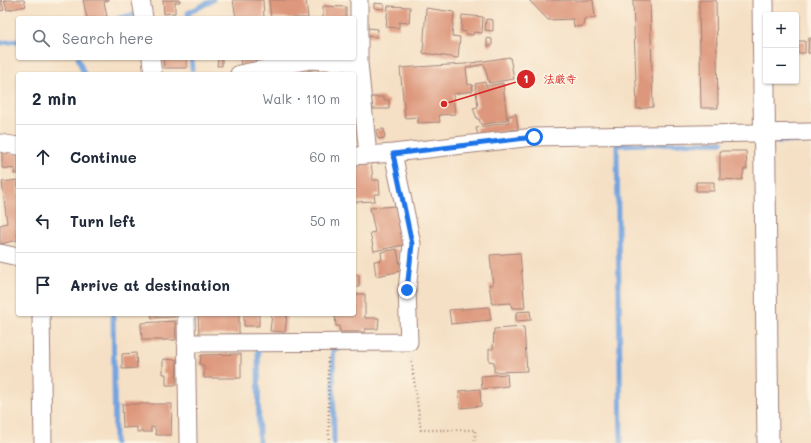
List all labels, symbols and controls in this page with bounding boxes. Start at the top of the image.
map controls [763,12,799,84]
button: + [763,12,799,48]
search box [16,16,356,60]
icon: search [30,27,52,49]
text: Search here [62,28,153,48]
button: − [763,48,799,84]
callout: 法厳寺 [516,67,585,90]
text: 1 [523,70,529,86]
text: 法厳寺 [544,71,577,86]
text: 2 min [32,87,77,109]
text: Walk · 110 m [262,90,340,107]
route start [525,128,543,146]
icon: ahead [32,146,54,168]
text: Continue [70,147,137,167]
text: 60 m [310,148,340,165]
icon: left [32,210,54,232]
text: Turn left [70,211,135,231]
text: 50 m [310,212,340,229]
icon: arrive [32,274,54,296]
text: Arrive at destination [70,275,230,295]
route end [398,281,416,299]

